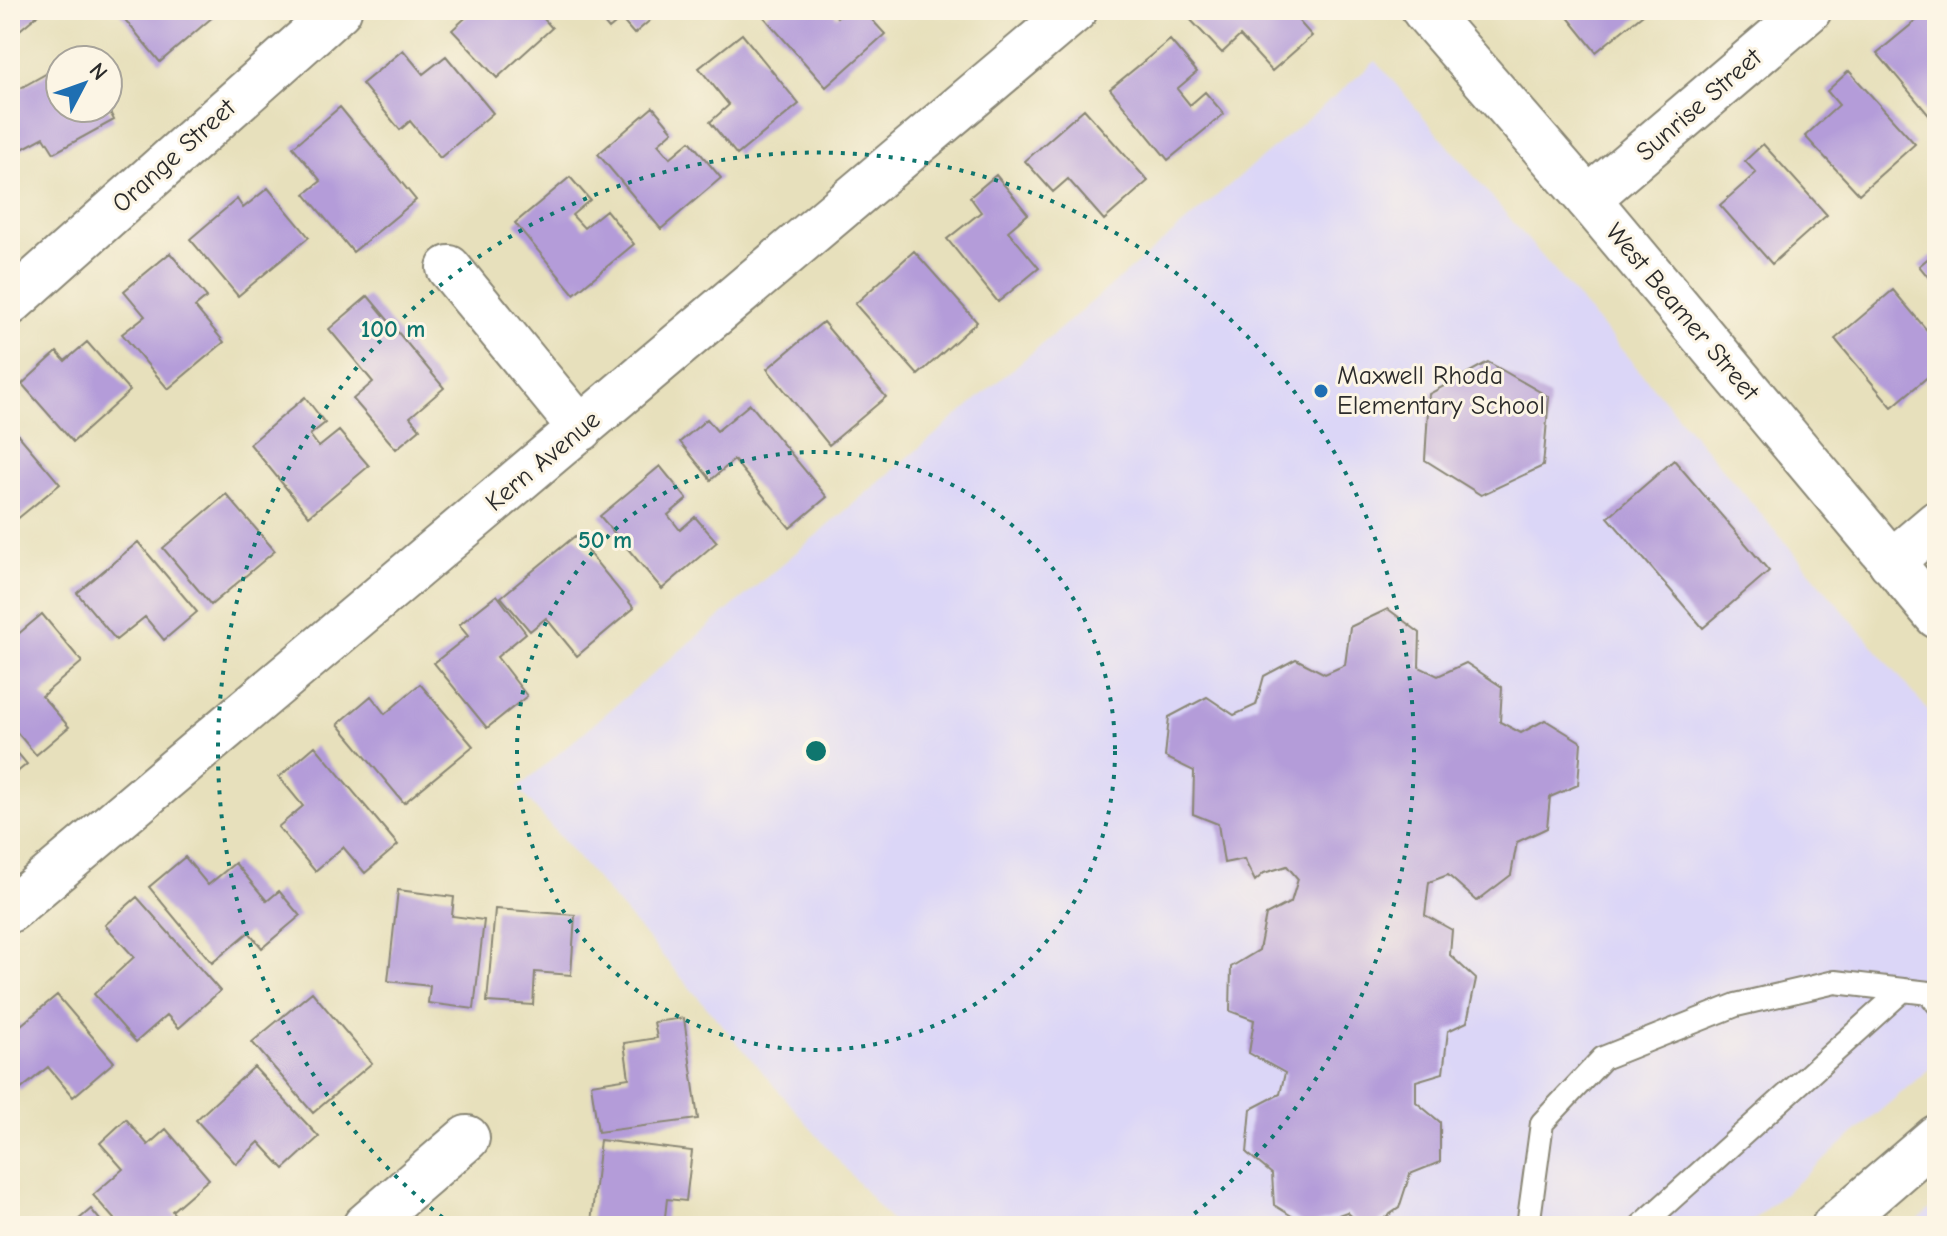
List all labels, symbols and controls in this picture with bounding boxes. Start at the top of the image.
street label: Sunrise Street [1630,42,1769,167]
north arrow [44,44,124,124]
text: N [84,58,113,85]
street label: Orange Street [106,92,243,219]
street label: West Beamer Street [1599,217,1766,408]
text: 100 m [361,315,425,343]
place label: Maxwell Rhoda Elementary School [1337,361,1545,421]
marker: Maxwell Rhoda Elementary School [1312,382,1330,400]
street label: Kern Avenue [480,404,606,518]
text: 50 m [578,526,632,554]
centre of rings [802,737,830,765]

